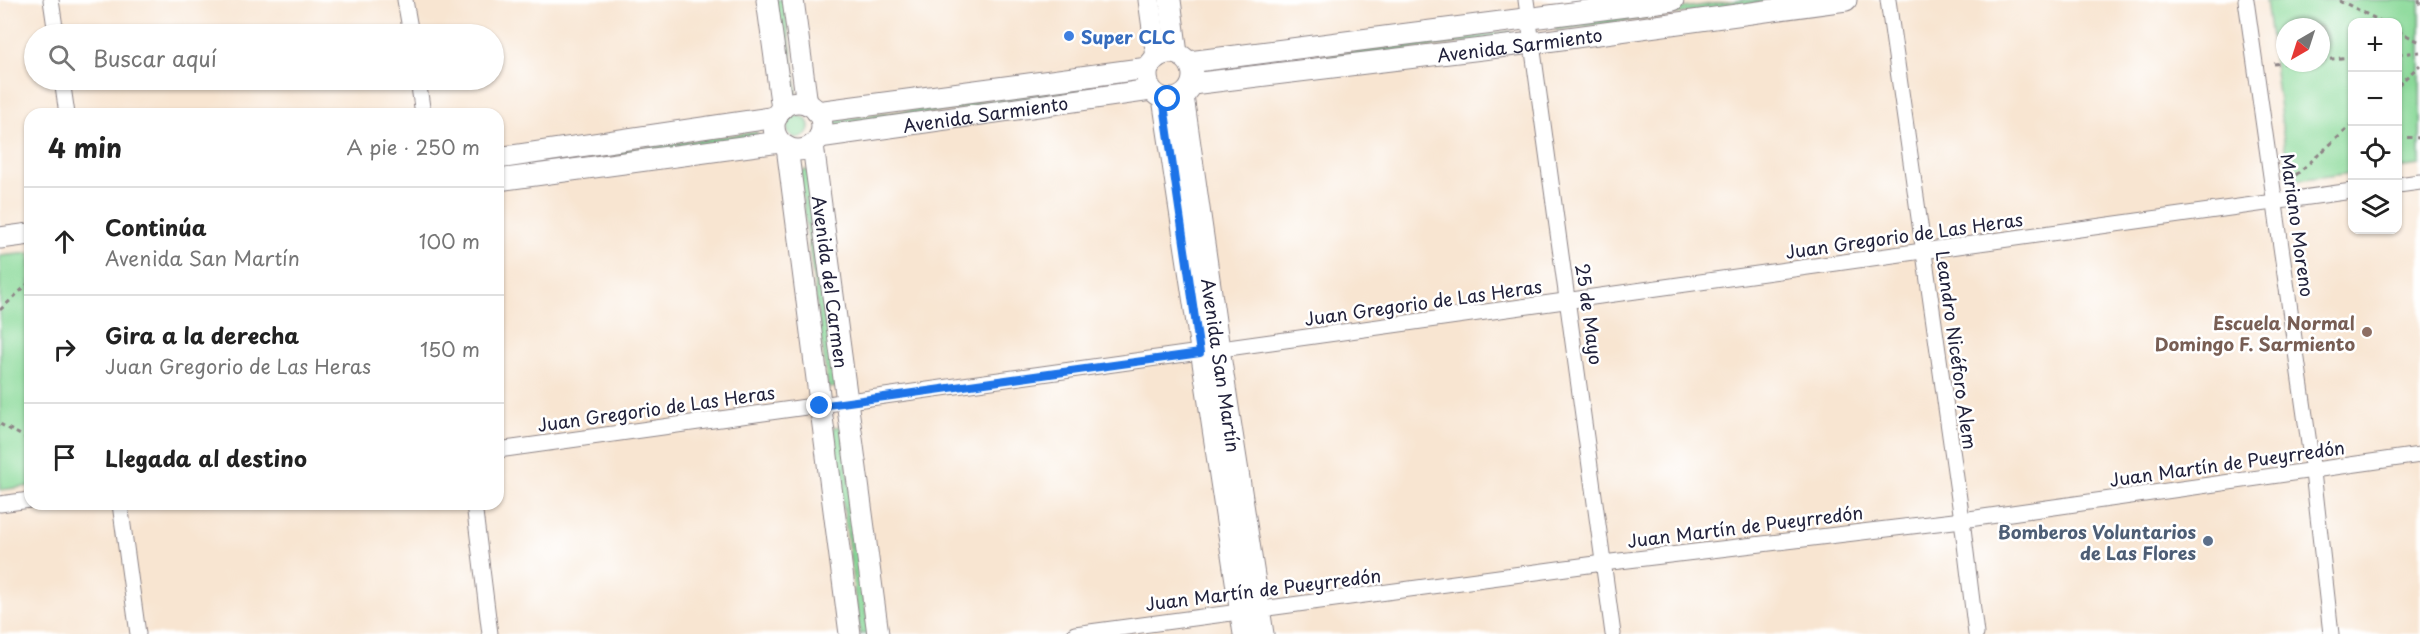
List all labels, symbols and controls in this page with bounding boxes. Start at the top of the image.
north arrow [2276,18,2330,72]
map controls [2348,18,2402,234]
button: + [2348,18,2402,72]
street label: Avenida Sarmiento [1435,20,1604,68]
place label: Super CLC [1081,23,1175,50]
search box [24,24,504,90]
marker: Super CLC [1062,29,1076,43]
icon: search [45,41,78,74]
text: Buscar aquí [93,41,217,74]
button: − [2348,72,2402,126]
route start [1154,85,1180,111]
street label: Avenida Sarmiento [901,88,1070,138]
button: locate [2348,126,2402,180]
text: 4 min [48,128,122,167]
text: A pie · 250 m [346,132,480,162]
street label: Mariano Moreno [2275,151,2321,299]
button: layers [2348,180,2402,234]
street label: Avenida del Carmen [806,194,856,370]
street label: Juan Gregorio de Las Heras [1783,205,2025,265]
text: Continúa [105,210,207,243]
icon: ahead [48,225,81,258]
text: 100 m [419,226,480,256]
text: Avenida San Martín [105,243,300,273]
street label: Leandro Nicéforo Alem [1930,249,1984,451]
street label: 25 de Mayo [1570,262,1610,366]
street label: Juan Gregorio de Las Heras [1302,272,1544,332]
street label: Avenida San Martín [1196,277,1248,454]
place label: Escuela Normal Domingo F. Sarmiento [2155,309,2355,357]
text: Gira a la derecha [105,318,299,351]
marker: Escuela Normal Domingo F. Sarmiento [2360,325,2374,339]
icon: right [48,333,81,366]
text: 150 m [420,334,480,364]
text: Juan Gregorio de Las Heras [105,351,371,381]
street label: Juan Gregorio de Las Heras [535,378,777,438]
route end [806,392,832,418]
street label: Juan Martín de Pueyrredón [2108,433,2346,493]
icon: arrive [48,441,81,474]
text: Llegada al destino [105,441,307,474]
street label: Juan Martín de Pueyrredón [1626,498,1864,554]
place label: Bomberos Voluntarios de Las Flores [1998,518,2196,566]
marker: Bomberos Voluntarios de Las Flores [2201,534,2215,548]
street label: Juan Martín de Pueyrredón [1144,561,1382,617]

